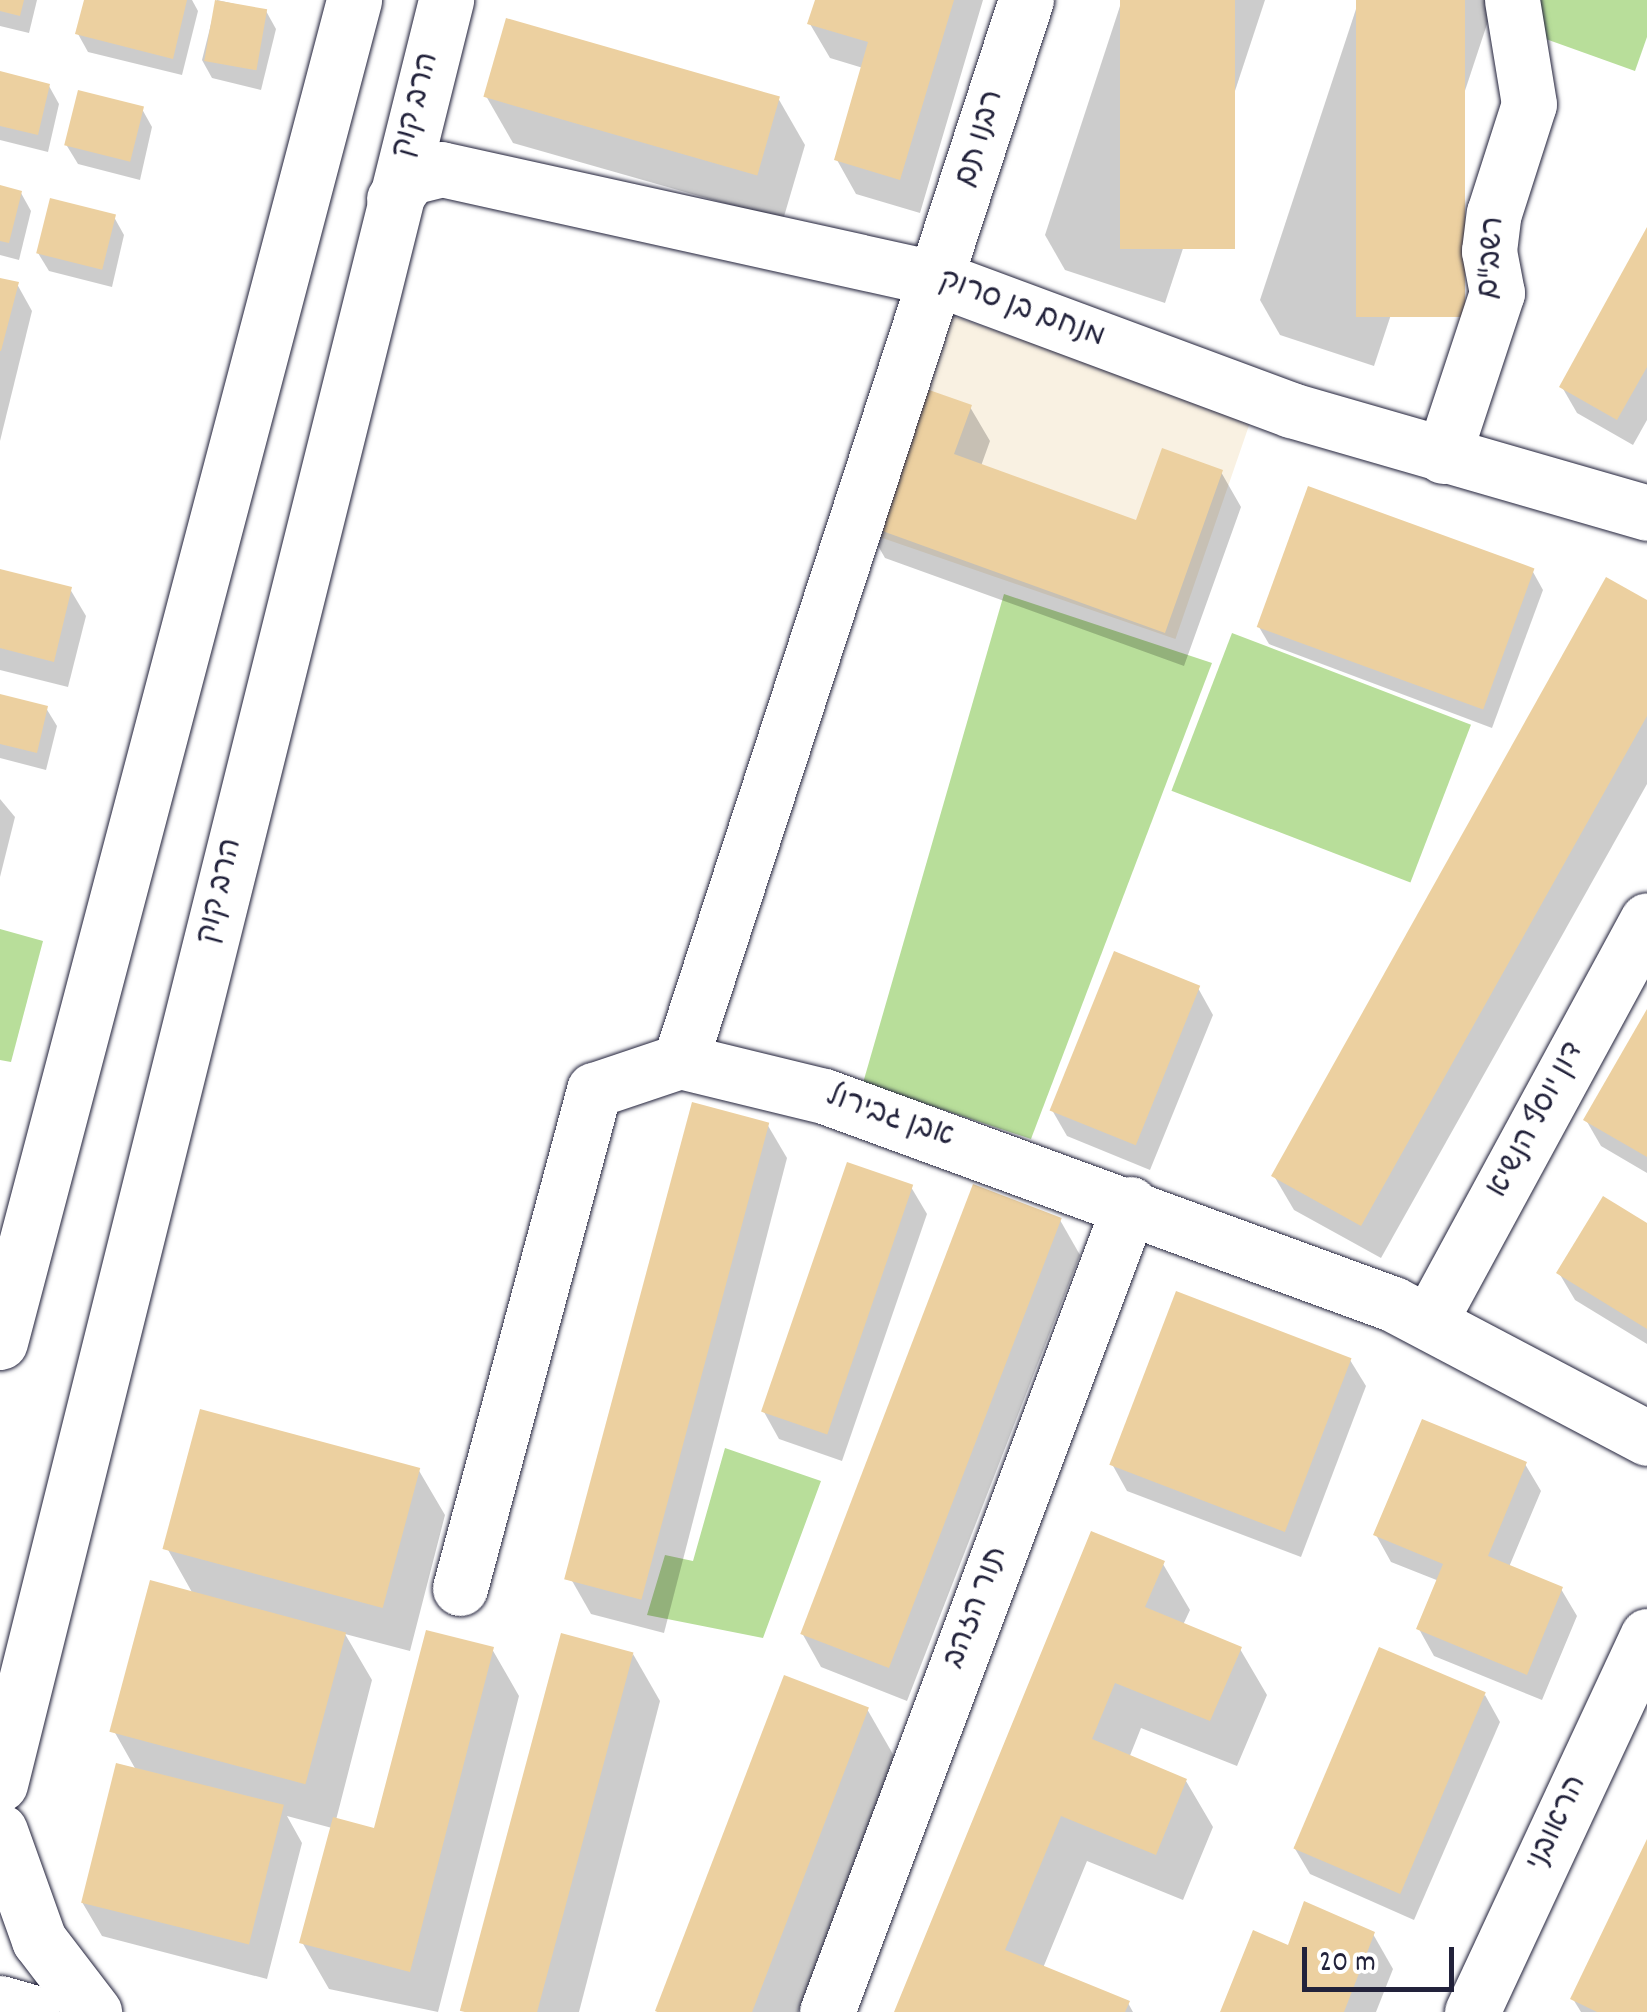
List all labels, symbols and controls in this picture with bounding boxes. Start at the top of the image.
street label: הרב קוק [387,49,449,163]
street label: רבנו תם [950,86,1014,192]
street label: רשב"ם [1473,216,1515,300]
street label: מנחם בן סרוק [933,264,1109,358]
street label: הרב קוק [191,835,253,949]
street label: דון יוסף הנשיא [1482,1037,1594,1205]
street label: אבן גבירול [820,1080,958,1158]
street label: תור הזהב [938,1542,1018,1674]
street label: הראובני [1521,1771,1597,1877]
scale bar [1307,1927,1460,1989]
text: 20 m [1319,1943,1376,1986]

